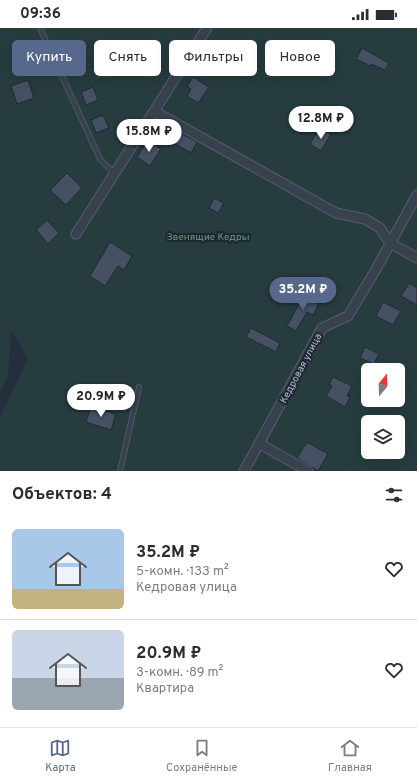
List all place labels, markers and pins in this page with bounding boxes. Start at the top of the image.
pin: 12.8M ₽ [284,106,358,140]
pin: 15.8M ₽ [112,119,186,153]
pin: 35.2M ₽ [266,277,340,311]
pin: 20.9M ₽ [64,384,138,418]

